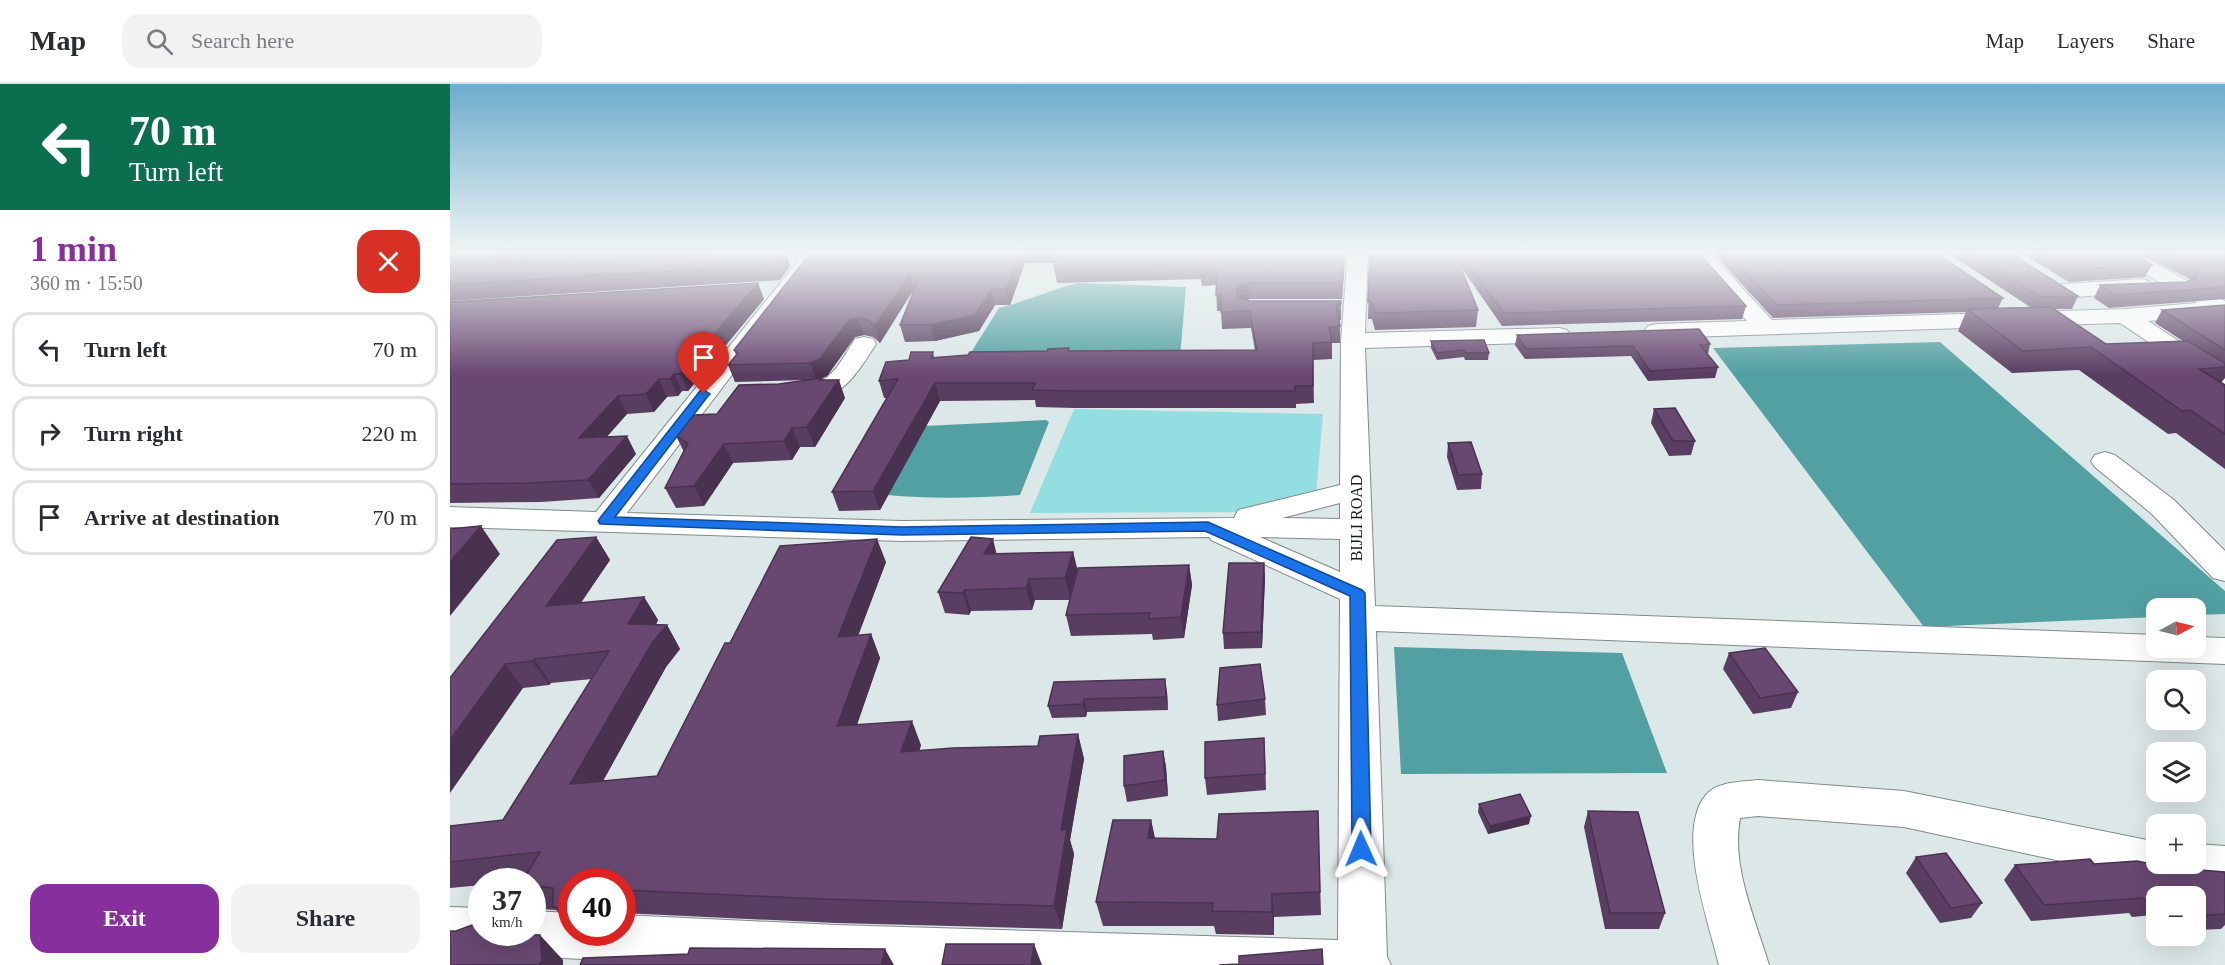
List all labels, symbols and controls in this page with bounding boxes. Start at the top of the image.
search box [122,14,542,68]
text: Map [30,25,86,56]
icon: search [143,25,176,58]
text: Search here [191,28,294,53]
text: Map [1986,29,2024,53]
text: Layers [2057,29,2114,53]
text: Share [2147,29,2195,53]
icon: left [30,108,108,186]
text: 70 m [129,108,217,154]
text: Turn left [129,157,223,187]
text: 1 min [30,229,117,269]
button: close [357,230,420,293]
text: 360 m · 15:50 [30,272,143,294]
pin [678,332,729,394]
icon: left [33,333,66,366]
text: Turn left [84,337,167,362]
text: 70 m [372,337,417,362]
icon: arrive [687,341,720,374]
icon: right [33,417,66,450]
text: Turn right [84,421,183,446]
text: 220 m [361,421,417,446]
street label: BIJLI ROAD [1348,475,1365,561]
icon: arrive [33,501,66,534]
text: Arrive at destination [84,505,280,530]
text: 70 m [372,505,417,530]
north arrow [2146,598,2206,658]
map controls [2146,598,2206,946]
button: search [2146,670,2206,730]
button: layers [2146,742,2206,802]
button: + [2146,814,2206,874]
position arrow [1329,817,1393,881]
speed limit sign: 40 [558,868,636,946]
text: 37 [492,883,522,916]
button: Exit [30,884,219,953]
button: Share [231,884,420,953]
button: − [2146,886,2206,946]
text: km/h [492,914,522,930]

